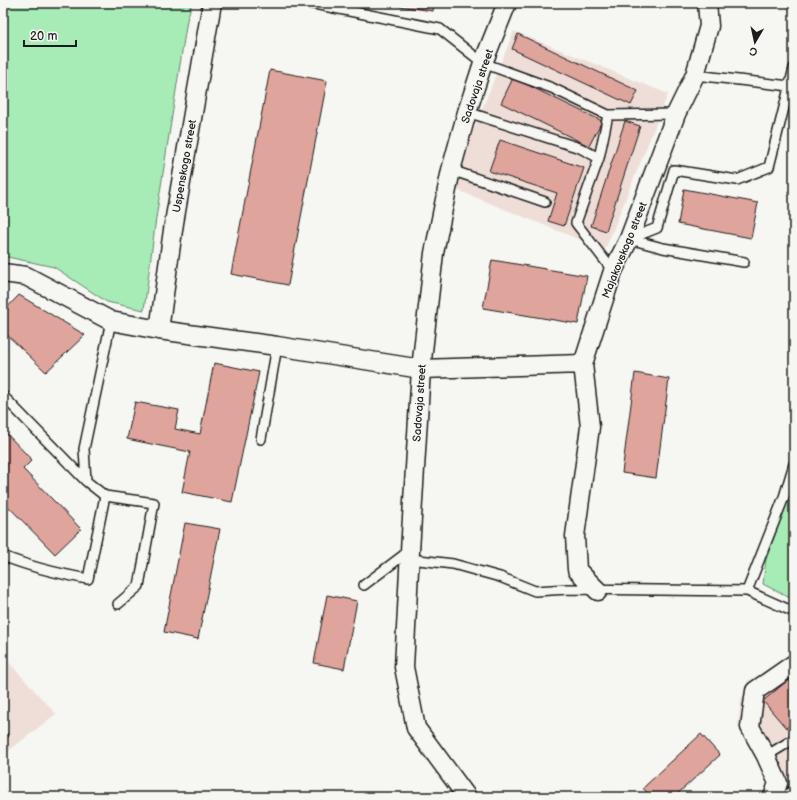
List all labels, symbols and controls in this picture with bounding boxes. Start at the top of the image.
scale bar [24,22,76,48]
north arrow [735,22,775,62]
text: 20 m [30,29,57,44]
text: С [748,44,758,58]
street label: Sadovaja street [459,47,496,125]
street label: Uspenskogo street [170,118,199,214]
street label: Majakovskogo street [599,200,650,300]
street label: Sadovaja street [410,363,429,442]

